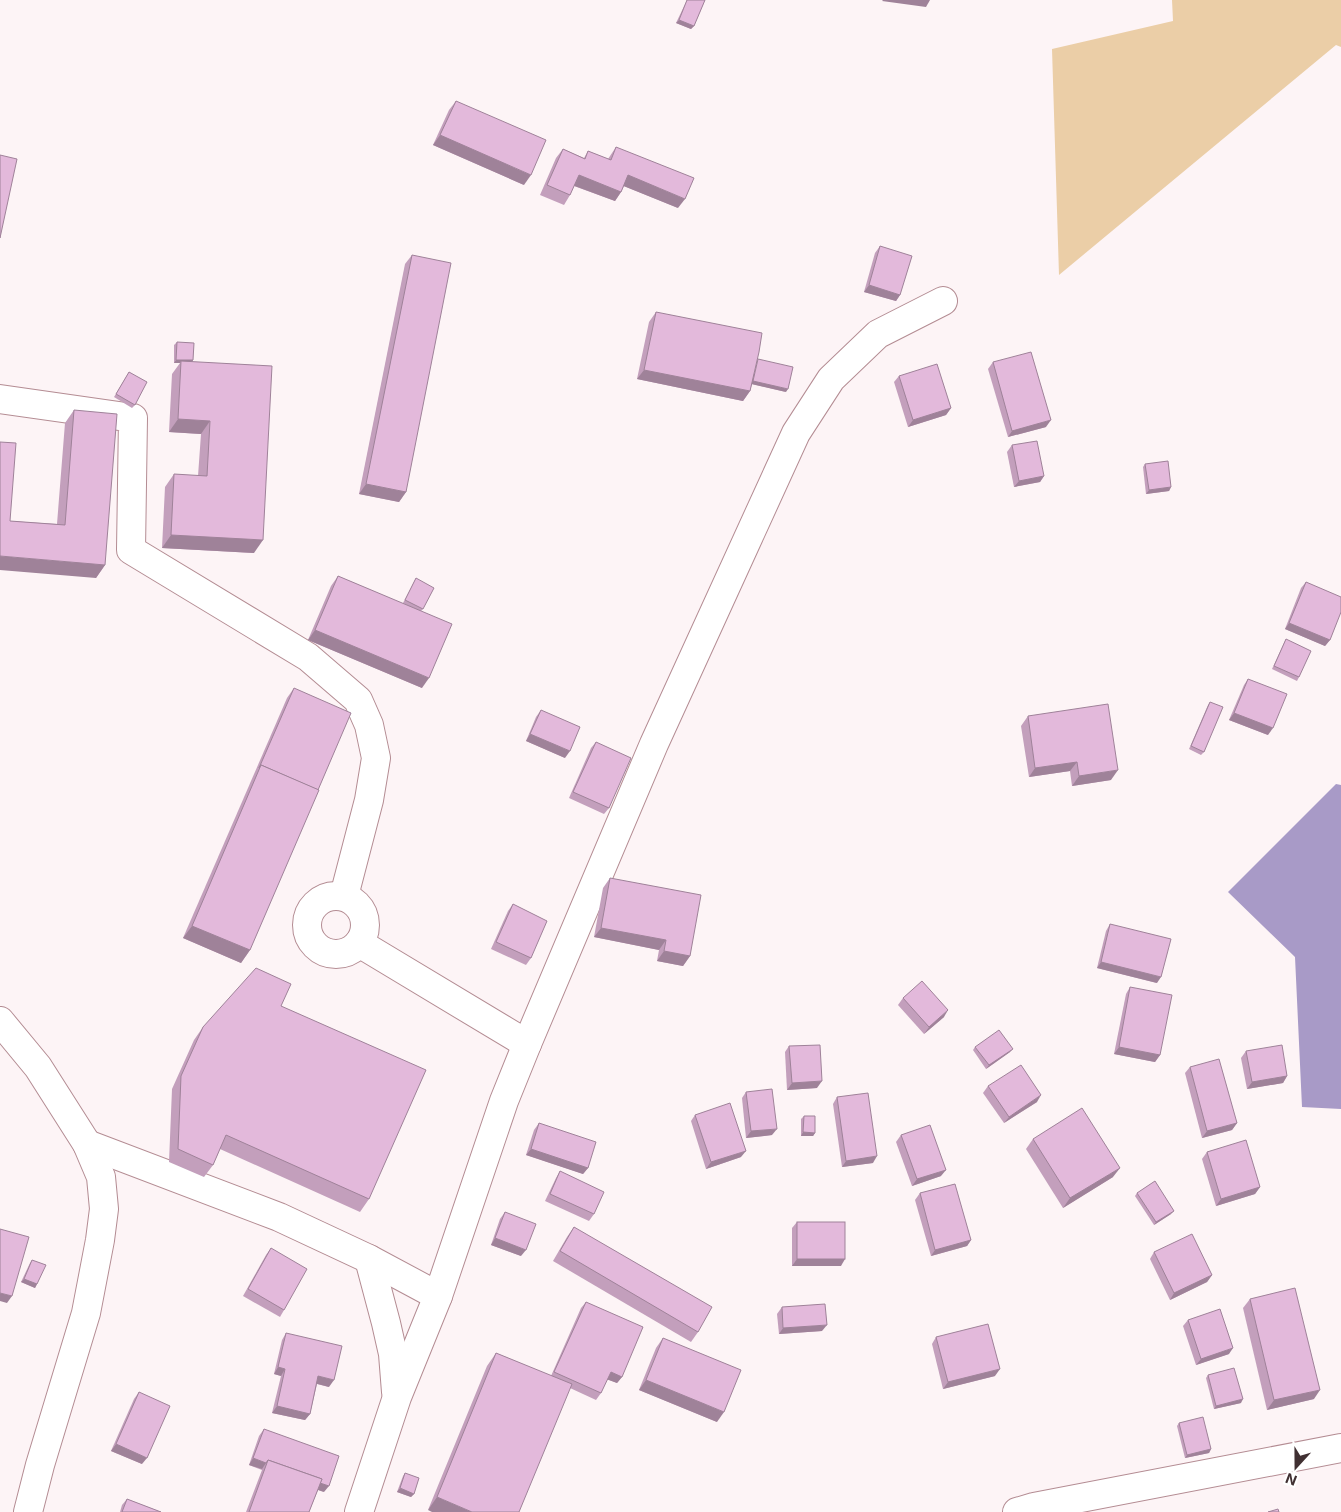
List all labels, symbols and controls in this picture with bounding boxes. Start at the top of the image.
north arrow [1271,1442,1321,1492]
text: N [1283,1470,1299,1489]

